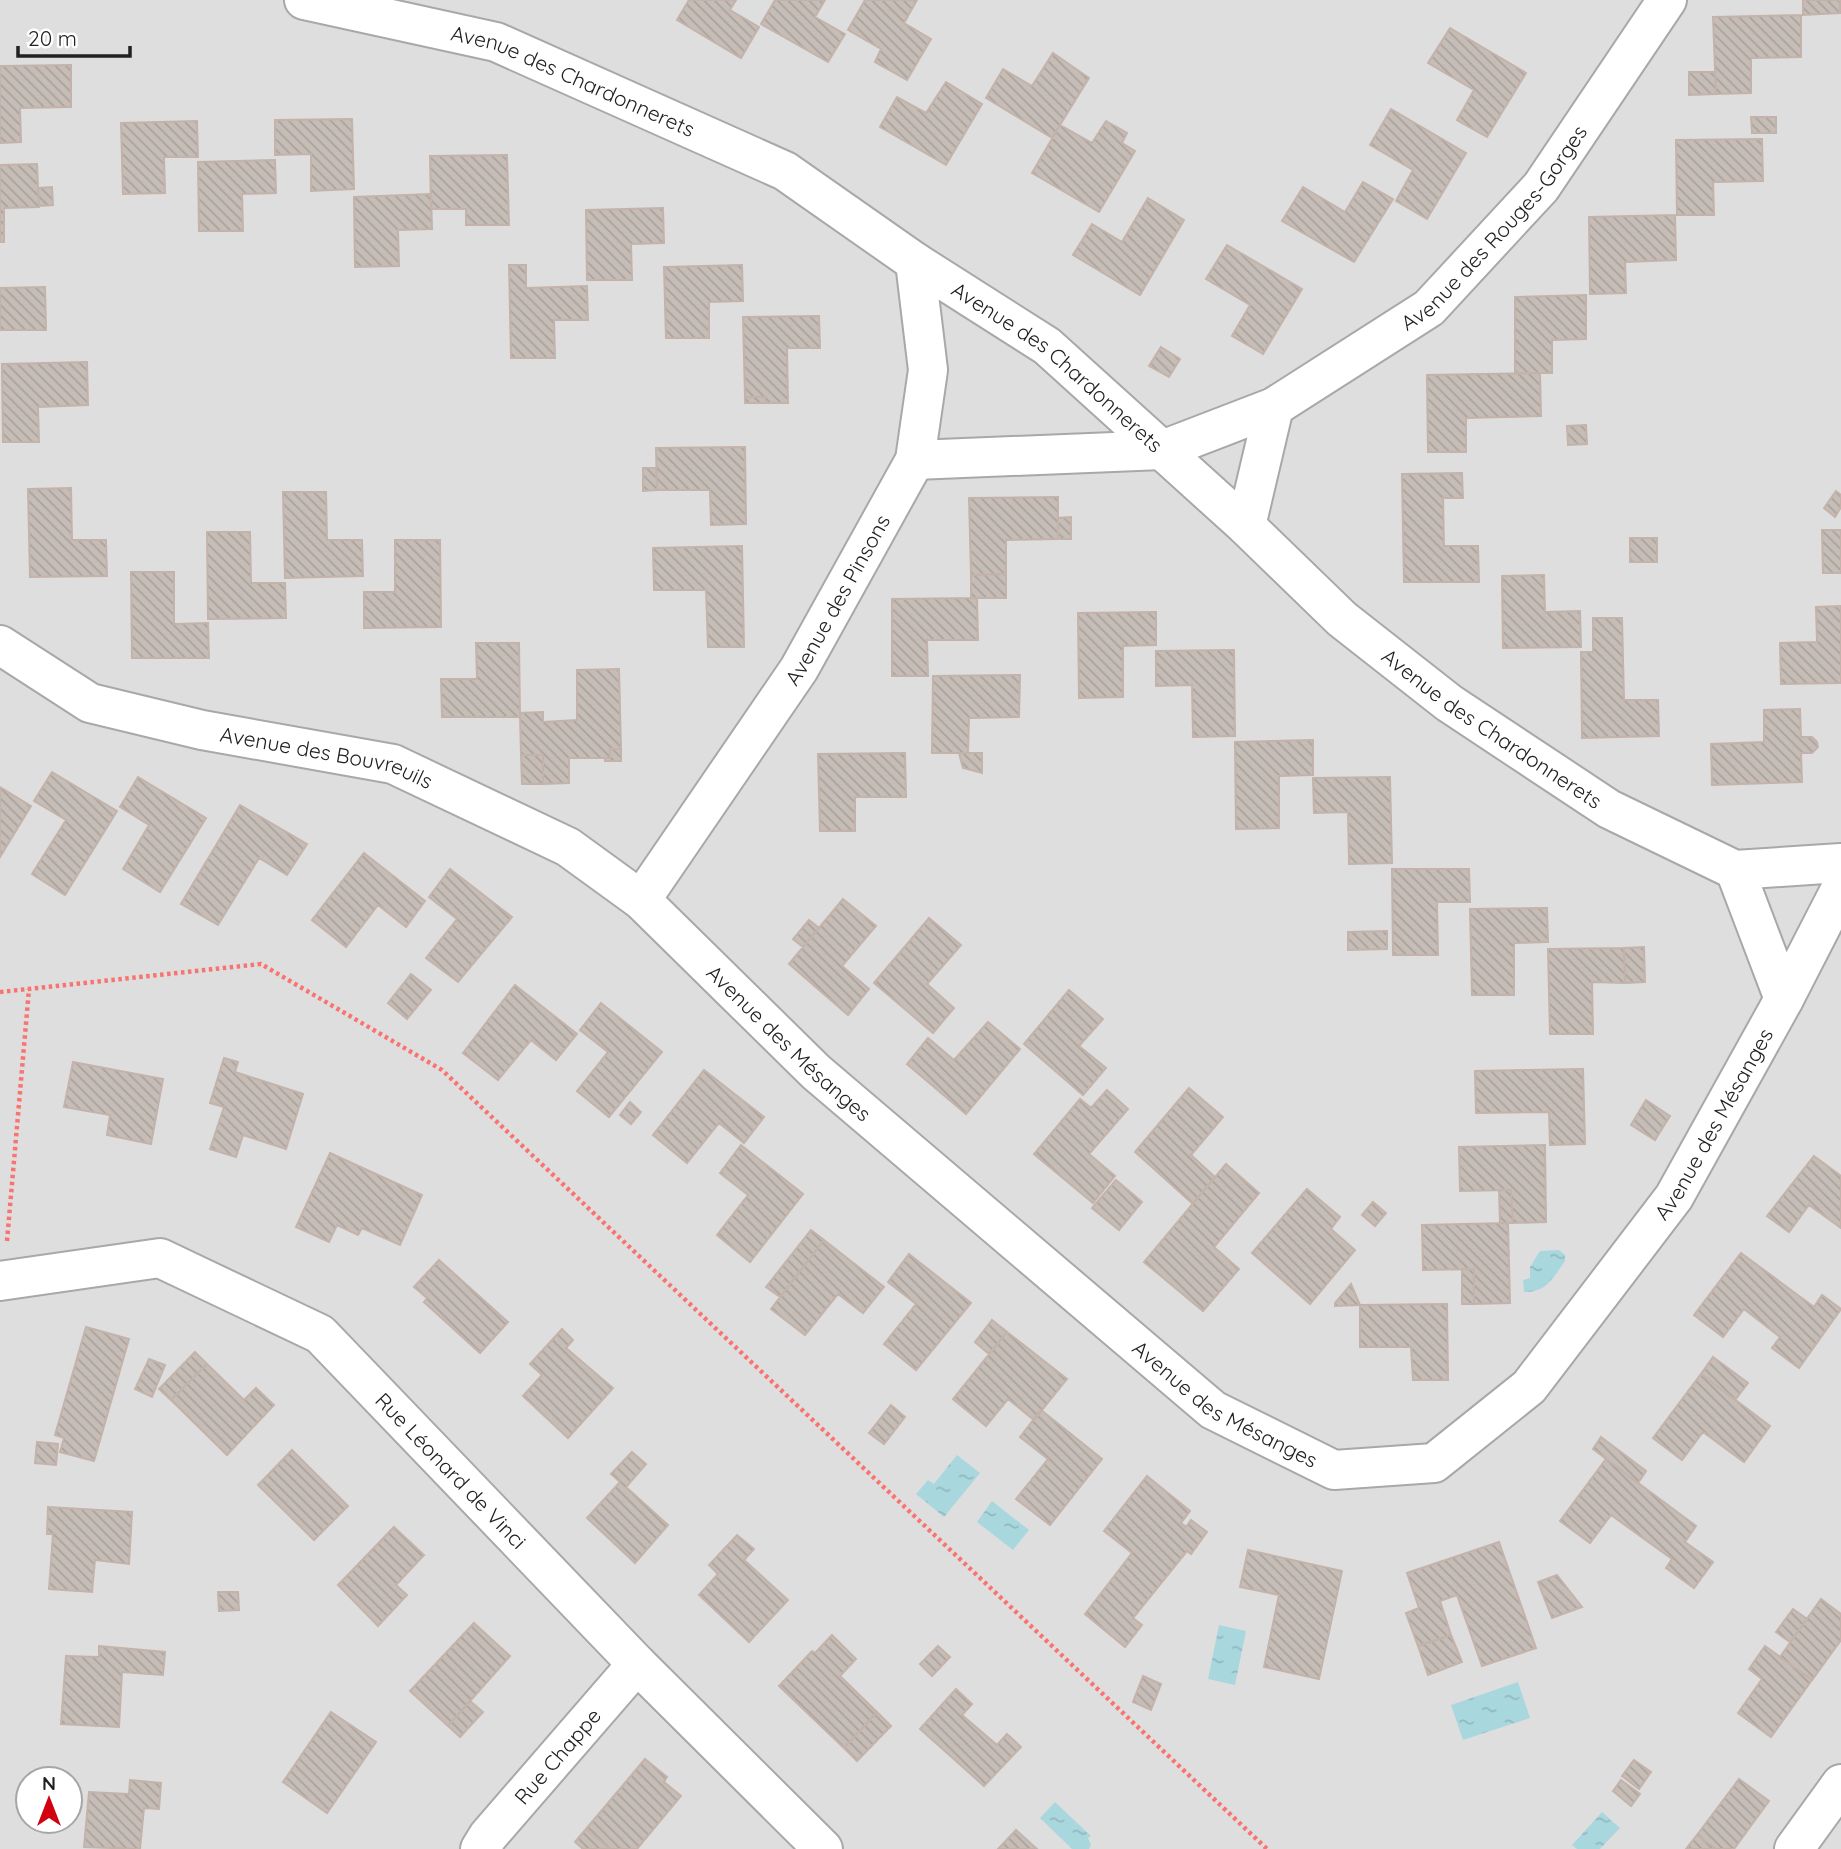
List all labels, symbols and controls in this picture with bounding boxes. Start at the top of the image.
scale bar [18,14,130,58]
street label: Avenue des Chardonnerets [449,20,699,142]
text: 20 m [28,25,77,51]
street label: Avenue des Rouges-Gorges [1396,120,1592,336]
street label: Avenue des Chardonnerets [947,276,1168,458]
street label: Avenue des Pinsons [779,510,895,690]
street label: Avenue des Chardonnerets [1377,643,1607,814]
street label: Avenue des Bouvreuils [218,720,437,794]
street label: Avenue des Mésanges [702,959,877,1126]
street label: Avenue des Mésanges [1648,1023,1778,1225]
street label: Avenue des Mésanges [1128,1335,1322,1473]
street label: Rue Léonard de Vinci [370,1387,532,1554]
street label: Rue Chappe [508,1703,606,1810]
north arrow [14,1765,84,1835]
text: N [42,1771,56,1795]

